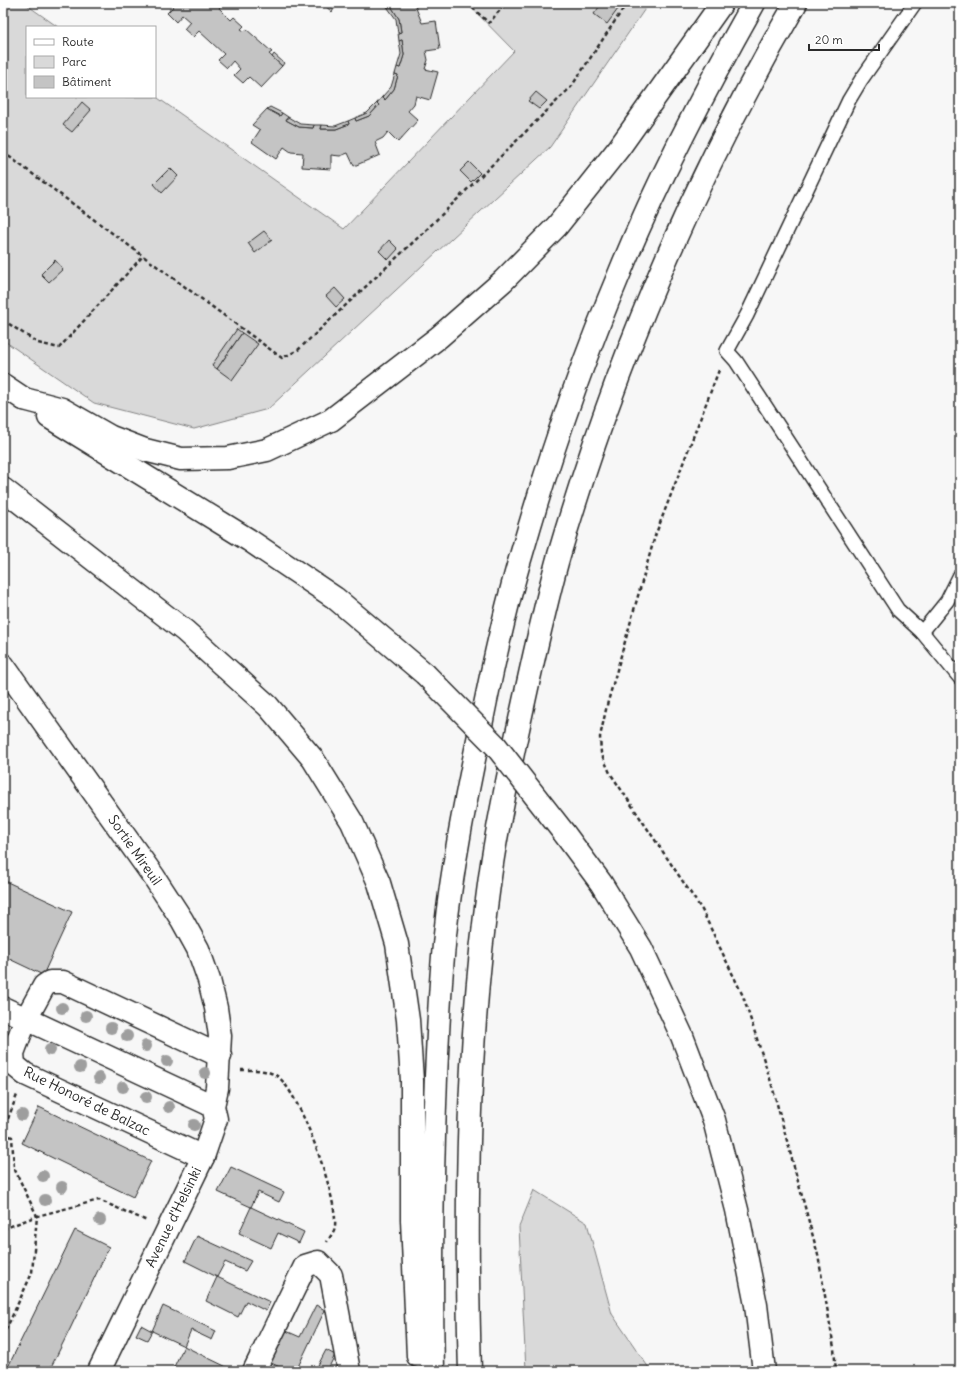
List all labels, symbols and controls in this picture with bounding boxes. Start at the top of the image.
legend [26,26,156,98]
scale bar [809,26,879,52]
text: 20 m [815,32,843,47]
text: Route [62,34,94,49]
text: Parc [62,54,87,69]
text: Bâtiment [62,74,111,89]
street label: Sortie Mireuil [104,811,166,889]
street label: Rue Honoré de Balzac [21,1062,153,1140]
street label: Avenue d'Helsinki [141,1164,205,1270]

